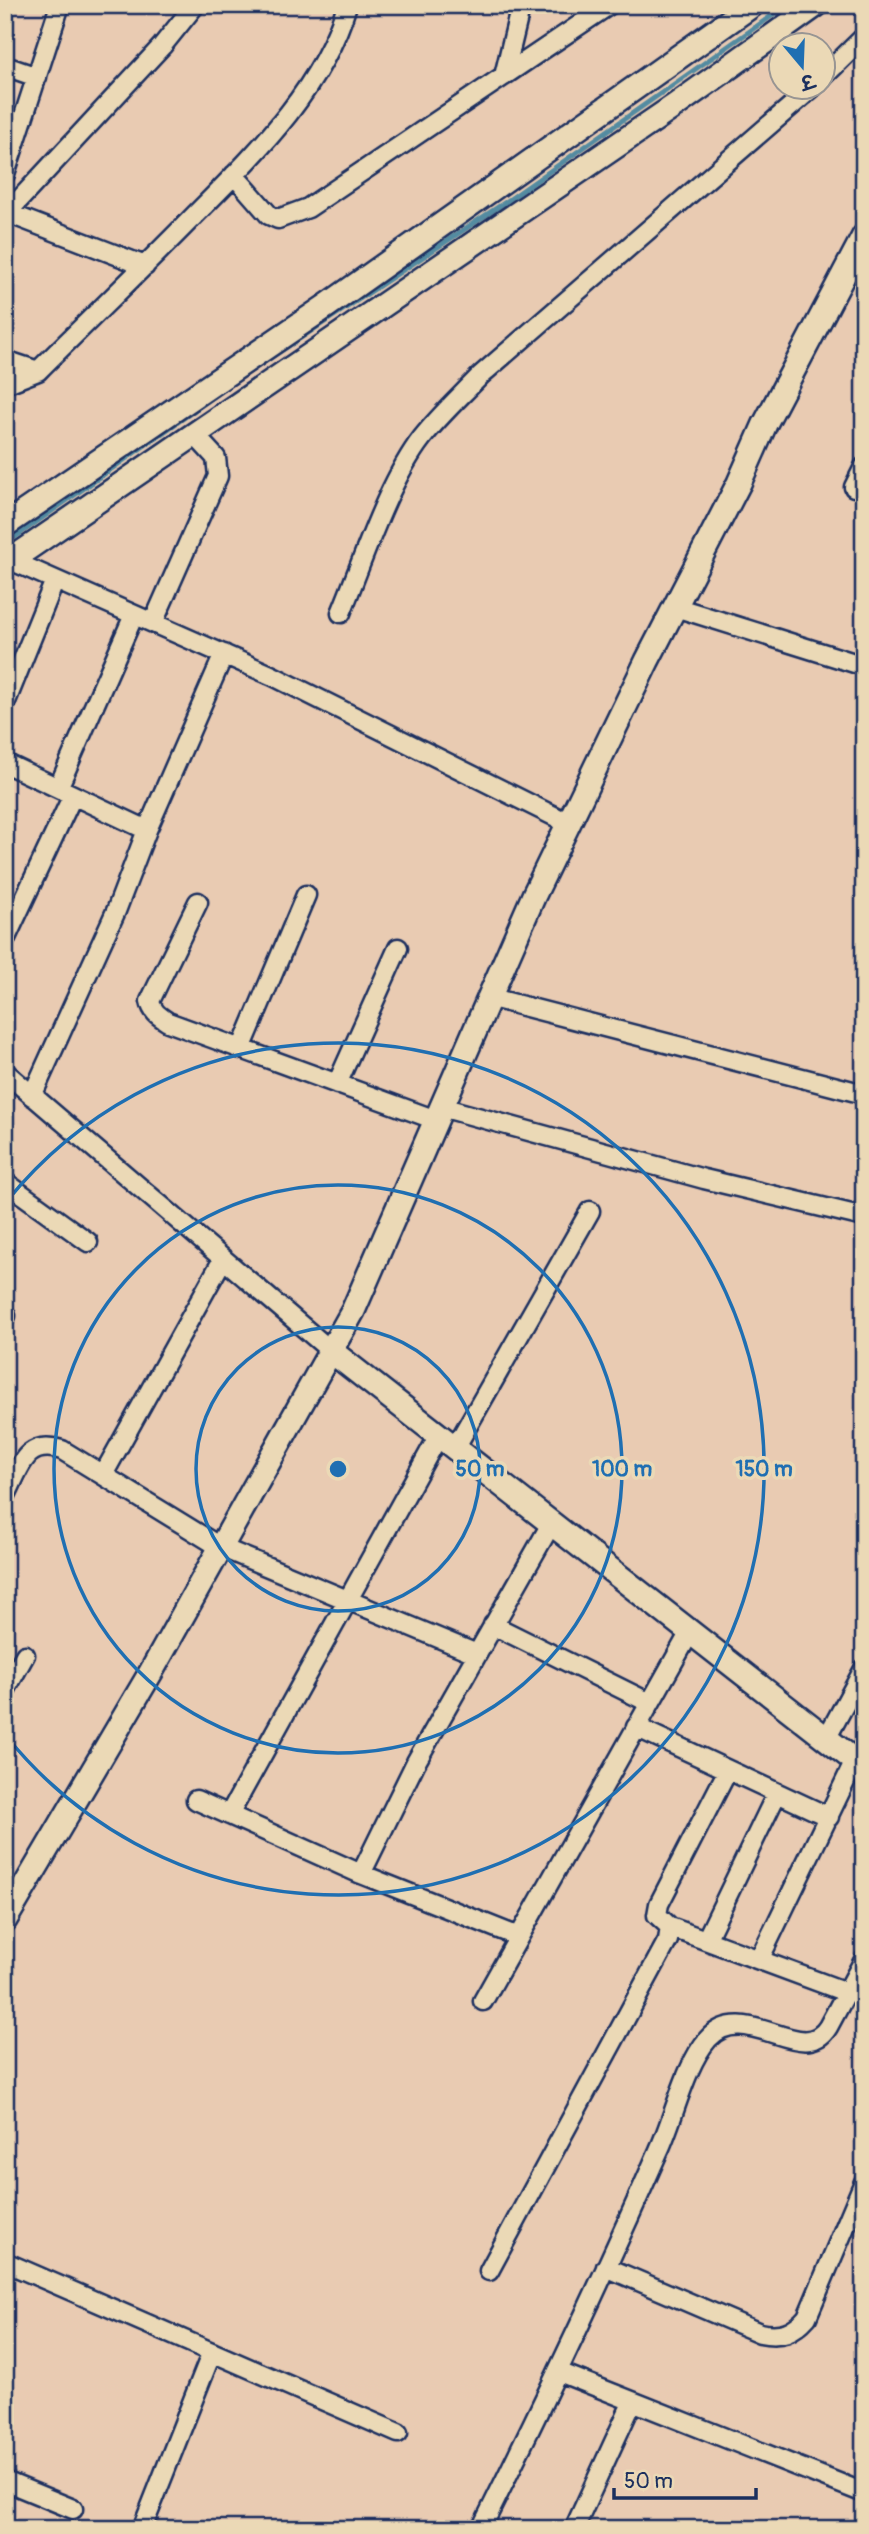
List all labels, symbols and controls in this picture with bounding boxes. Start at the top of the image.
north arrow [768,32,838,102]
text: उ [795,67,819,95]
text: 50 m [456,1456,505,1483]
text: 100 m [592,1456,652,1483]
text: 150 m [735,1456,793,1483]
centre of rings [326,1457,350,1481]
scale bar [614,2457,755,2501]
text: 50 m [624,2468,673,2495]

